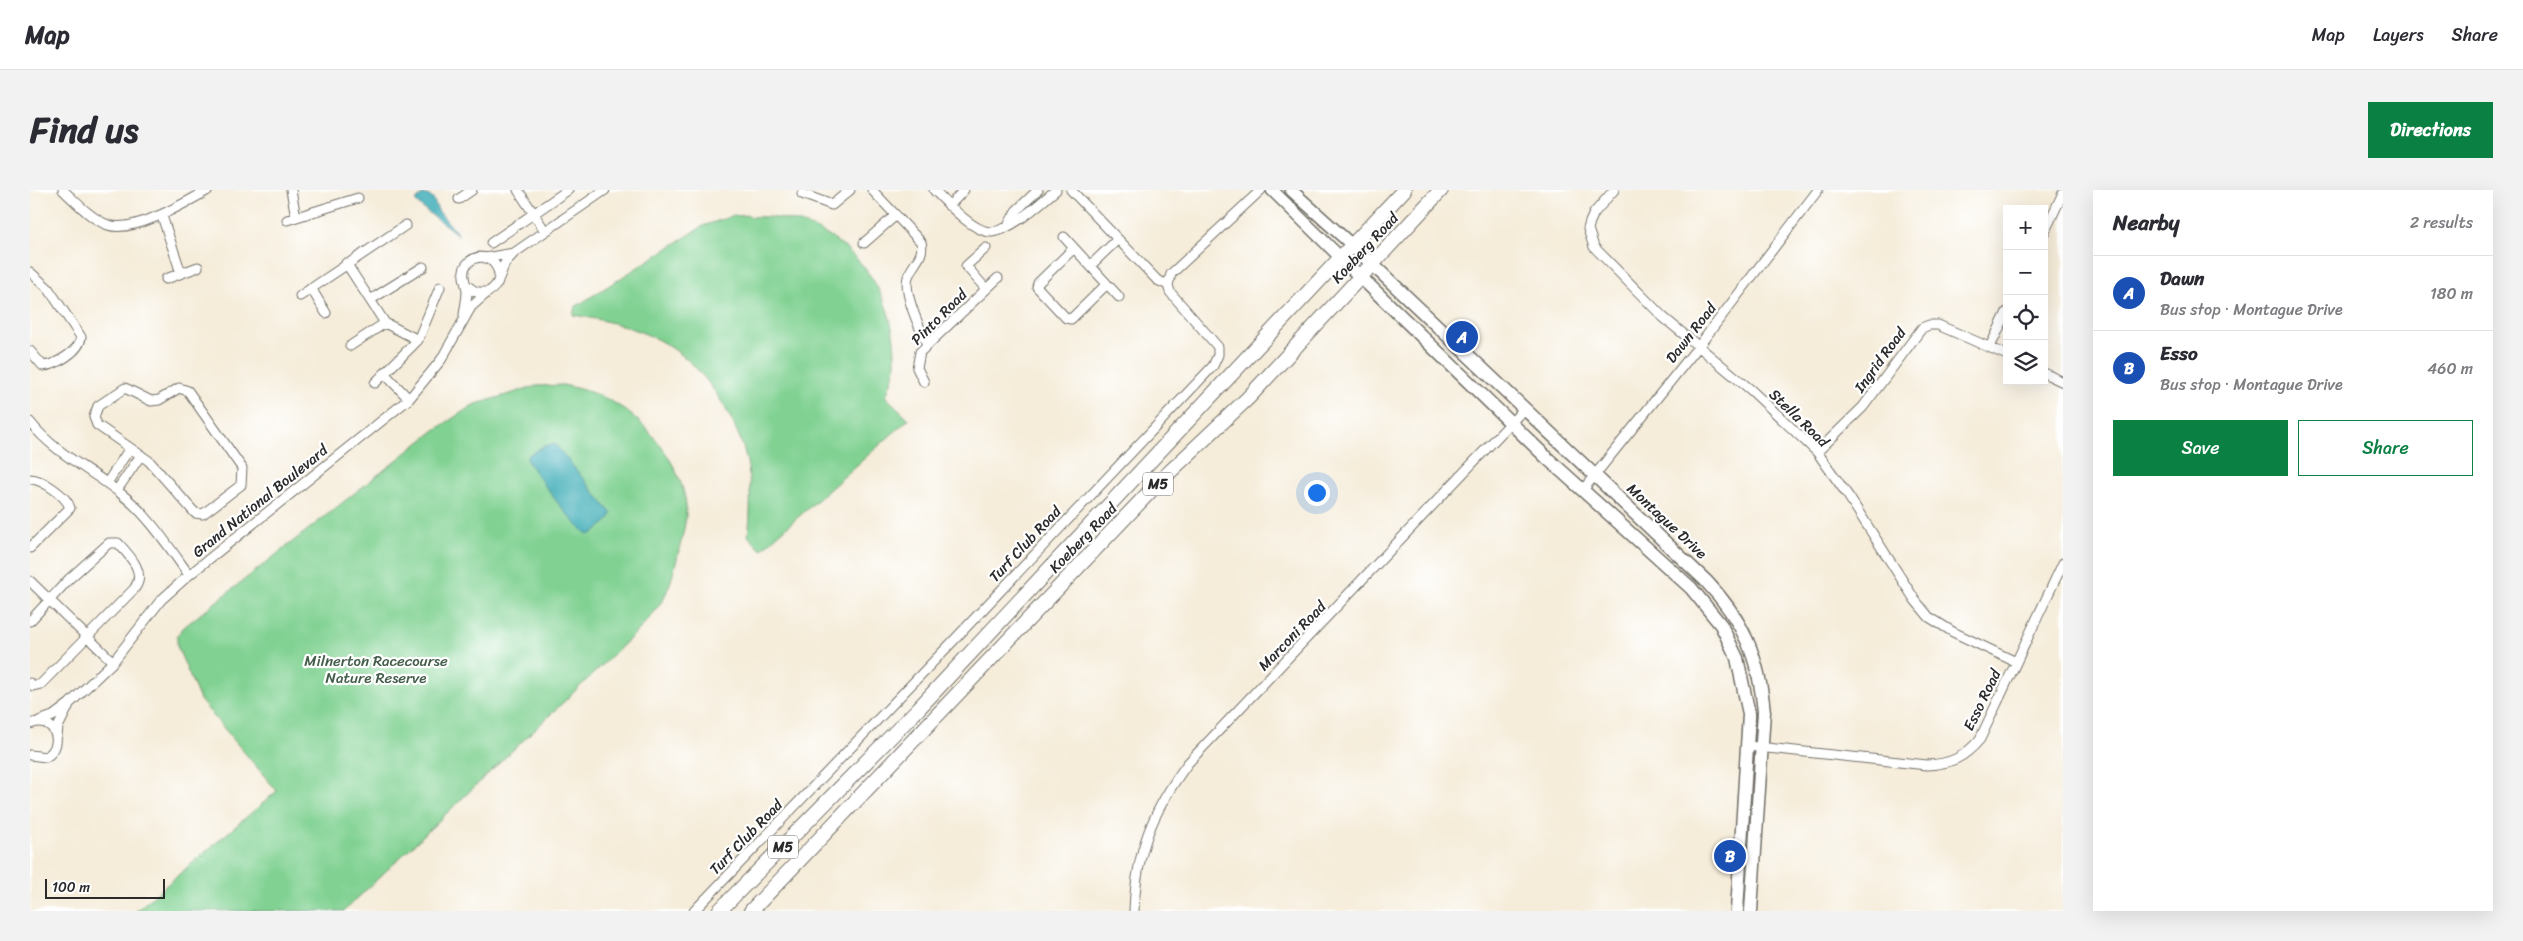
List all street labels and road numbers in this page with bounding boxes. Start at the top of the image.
street label: Koeberg Road [1325,206,1406,290]
street label: Pinto Road [905,282,974,351]
street label: Dawn Road [1659,296,1724,369]
street label: Ingrid Road [1847,321,1913,399]
street label: Stella Road [1763,382,1836,454]
street label: Grand National Boulevard [186,437,335,564]
road number: M5 [1143,472,1173,496]
street label: Montague Drive [1621,476,1713,566]
street label: Koeberg Road [1042,496,1124,579]
street label: Turf Club Road [982,499,1068,588]
street label: Marconi Road [1252,594,1333,677]
street label: Esso Road [1956,664,2009,735]
street label: Turf Club Road [703,792,790,881]
road number: M5 [768,836,798,859]

